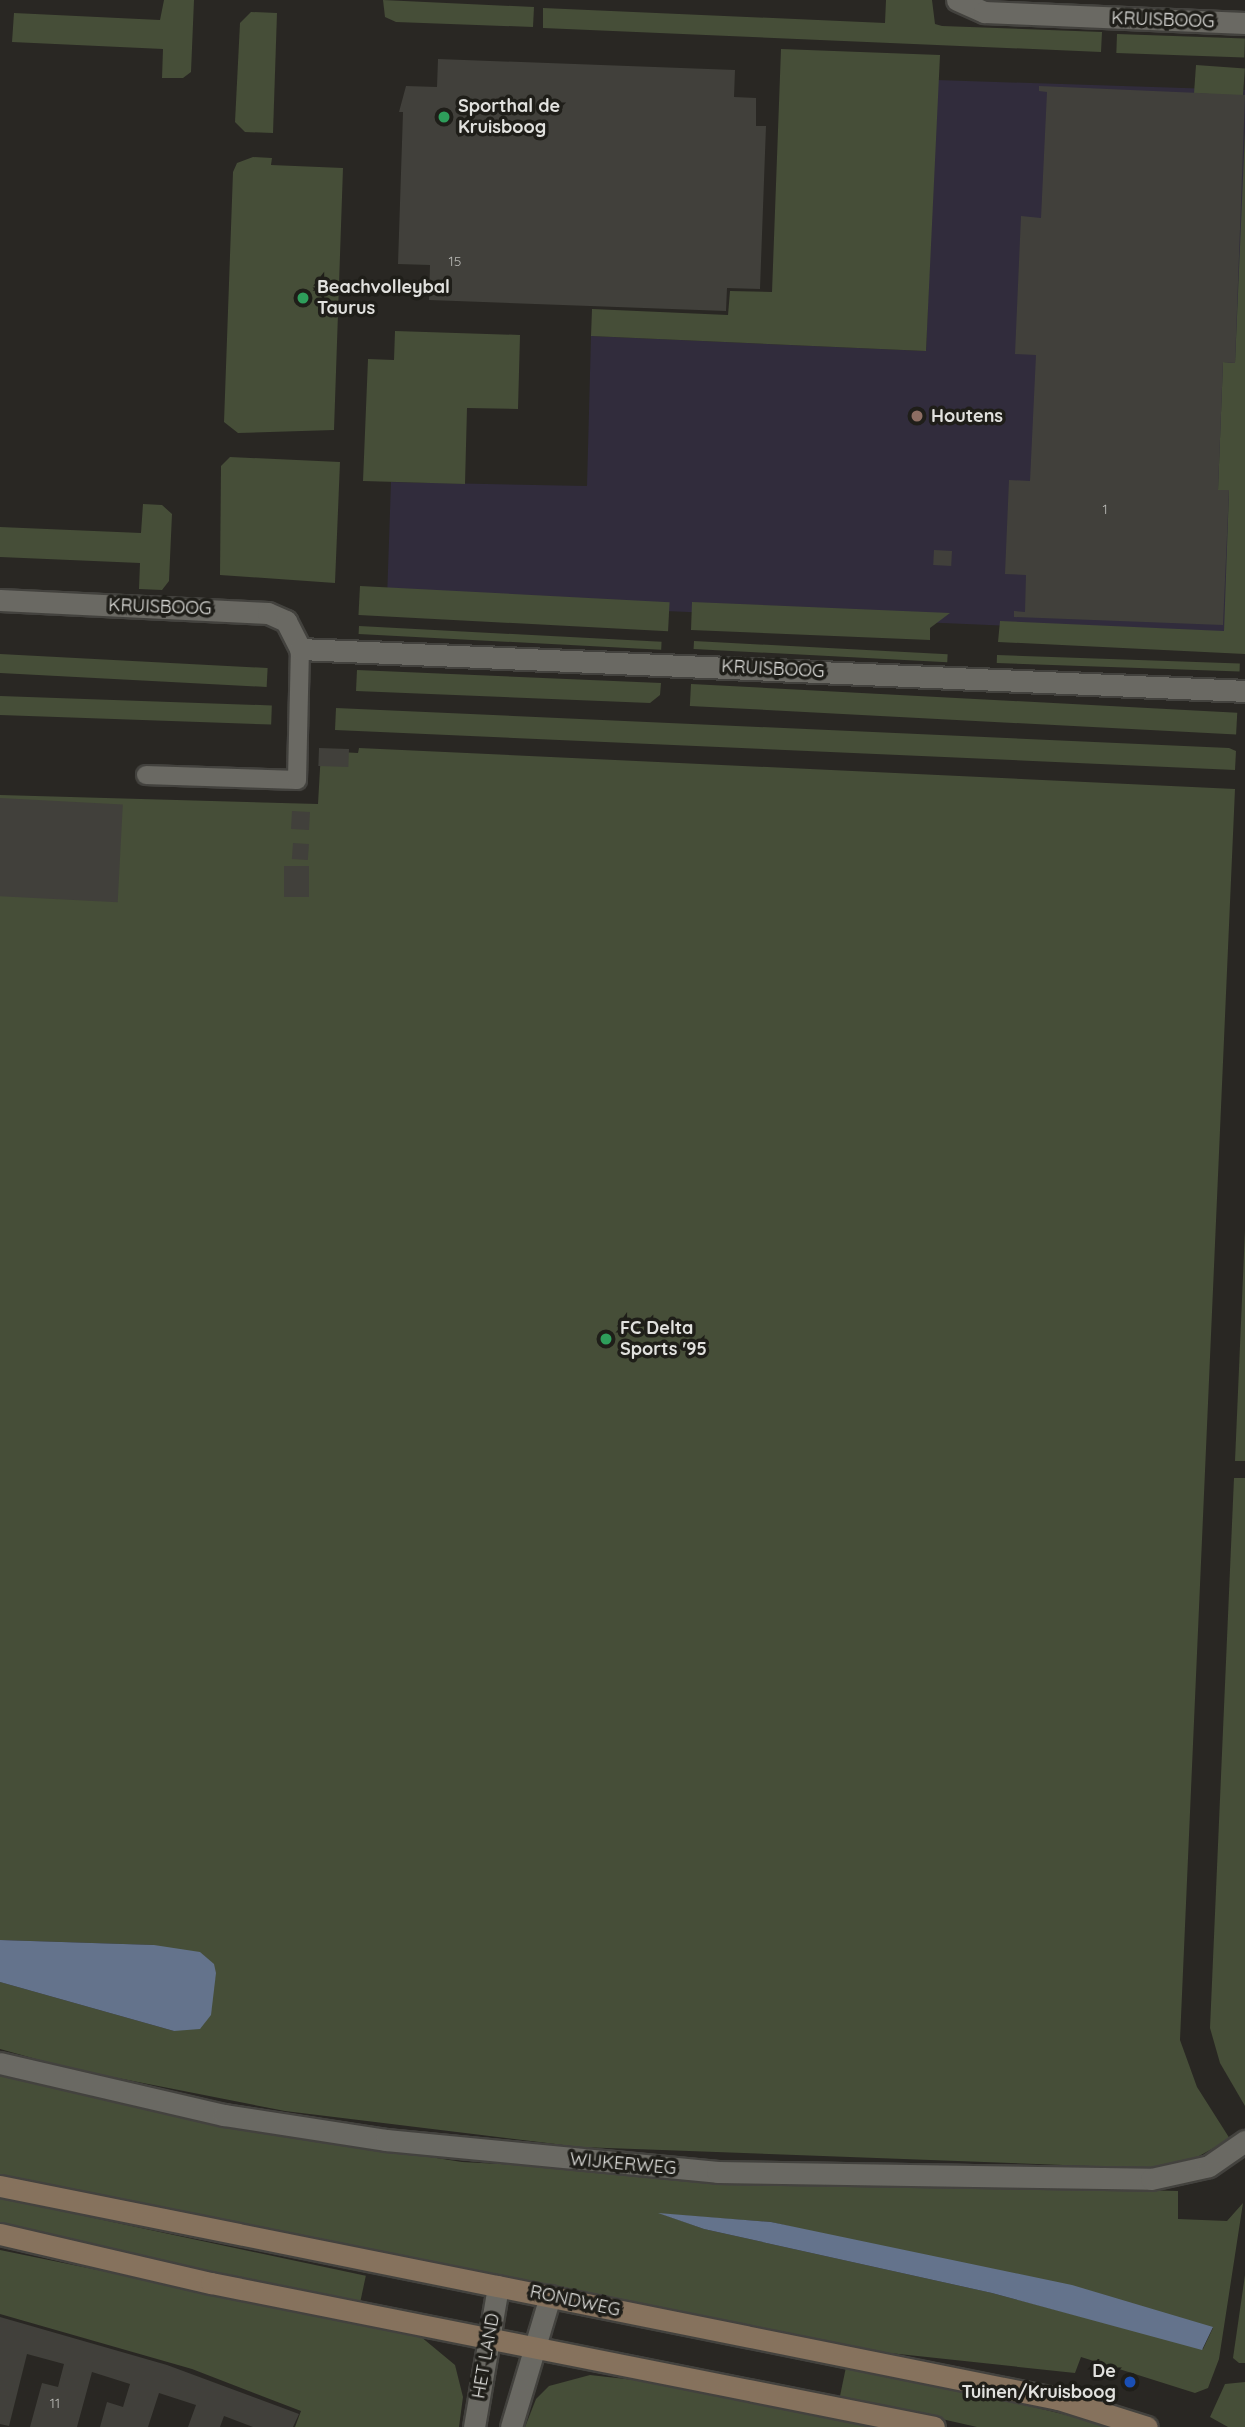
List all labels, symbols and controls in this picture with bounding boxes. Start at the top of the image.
street label: KRUISBOOG [1111,7,1215,33]
place label: Sporthal de Kruisboog [458,96,560,138]
marker: Sporthal de Kruisboog [436,109,452,125]
house number: 15 [449,253,461,269]
place label: Beachvolleybal Taurus [317,277,450,320]
marker: Beachvolleybal Taurus [295,290,311,306]
place label: Houtens [931,405,1003,427]
marker: Houtens [909,408,925,424]
house number: 1 [1102,501,1108,517]
street label: KRUISBOOG [108,594,212,620]
street label: KRUISBOOG [721,656,825,682]
place label: FC Delta Sports '95 [620,1318,707,1360]
marker: FC Delta Sports '95 [598,1331,614,1347]
street label: WIJKERWEG [569,2149,677,2179]
street label: RONDWEG [528,2281,622,2321]
street label: HET LAND [468,2312,504,2400]
place label: De Tuinen/Kruisboog [962,2361,1116,2404]
marker: De Tuinen/Kruisboog [1122,2374,1138,2390]
house number: 11 [50,2395,60,2411]

